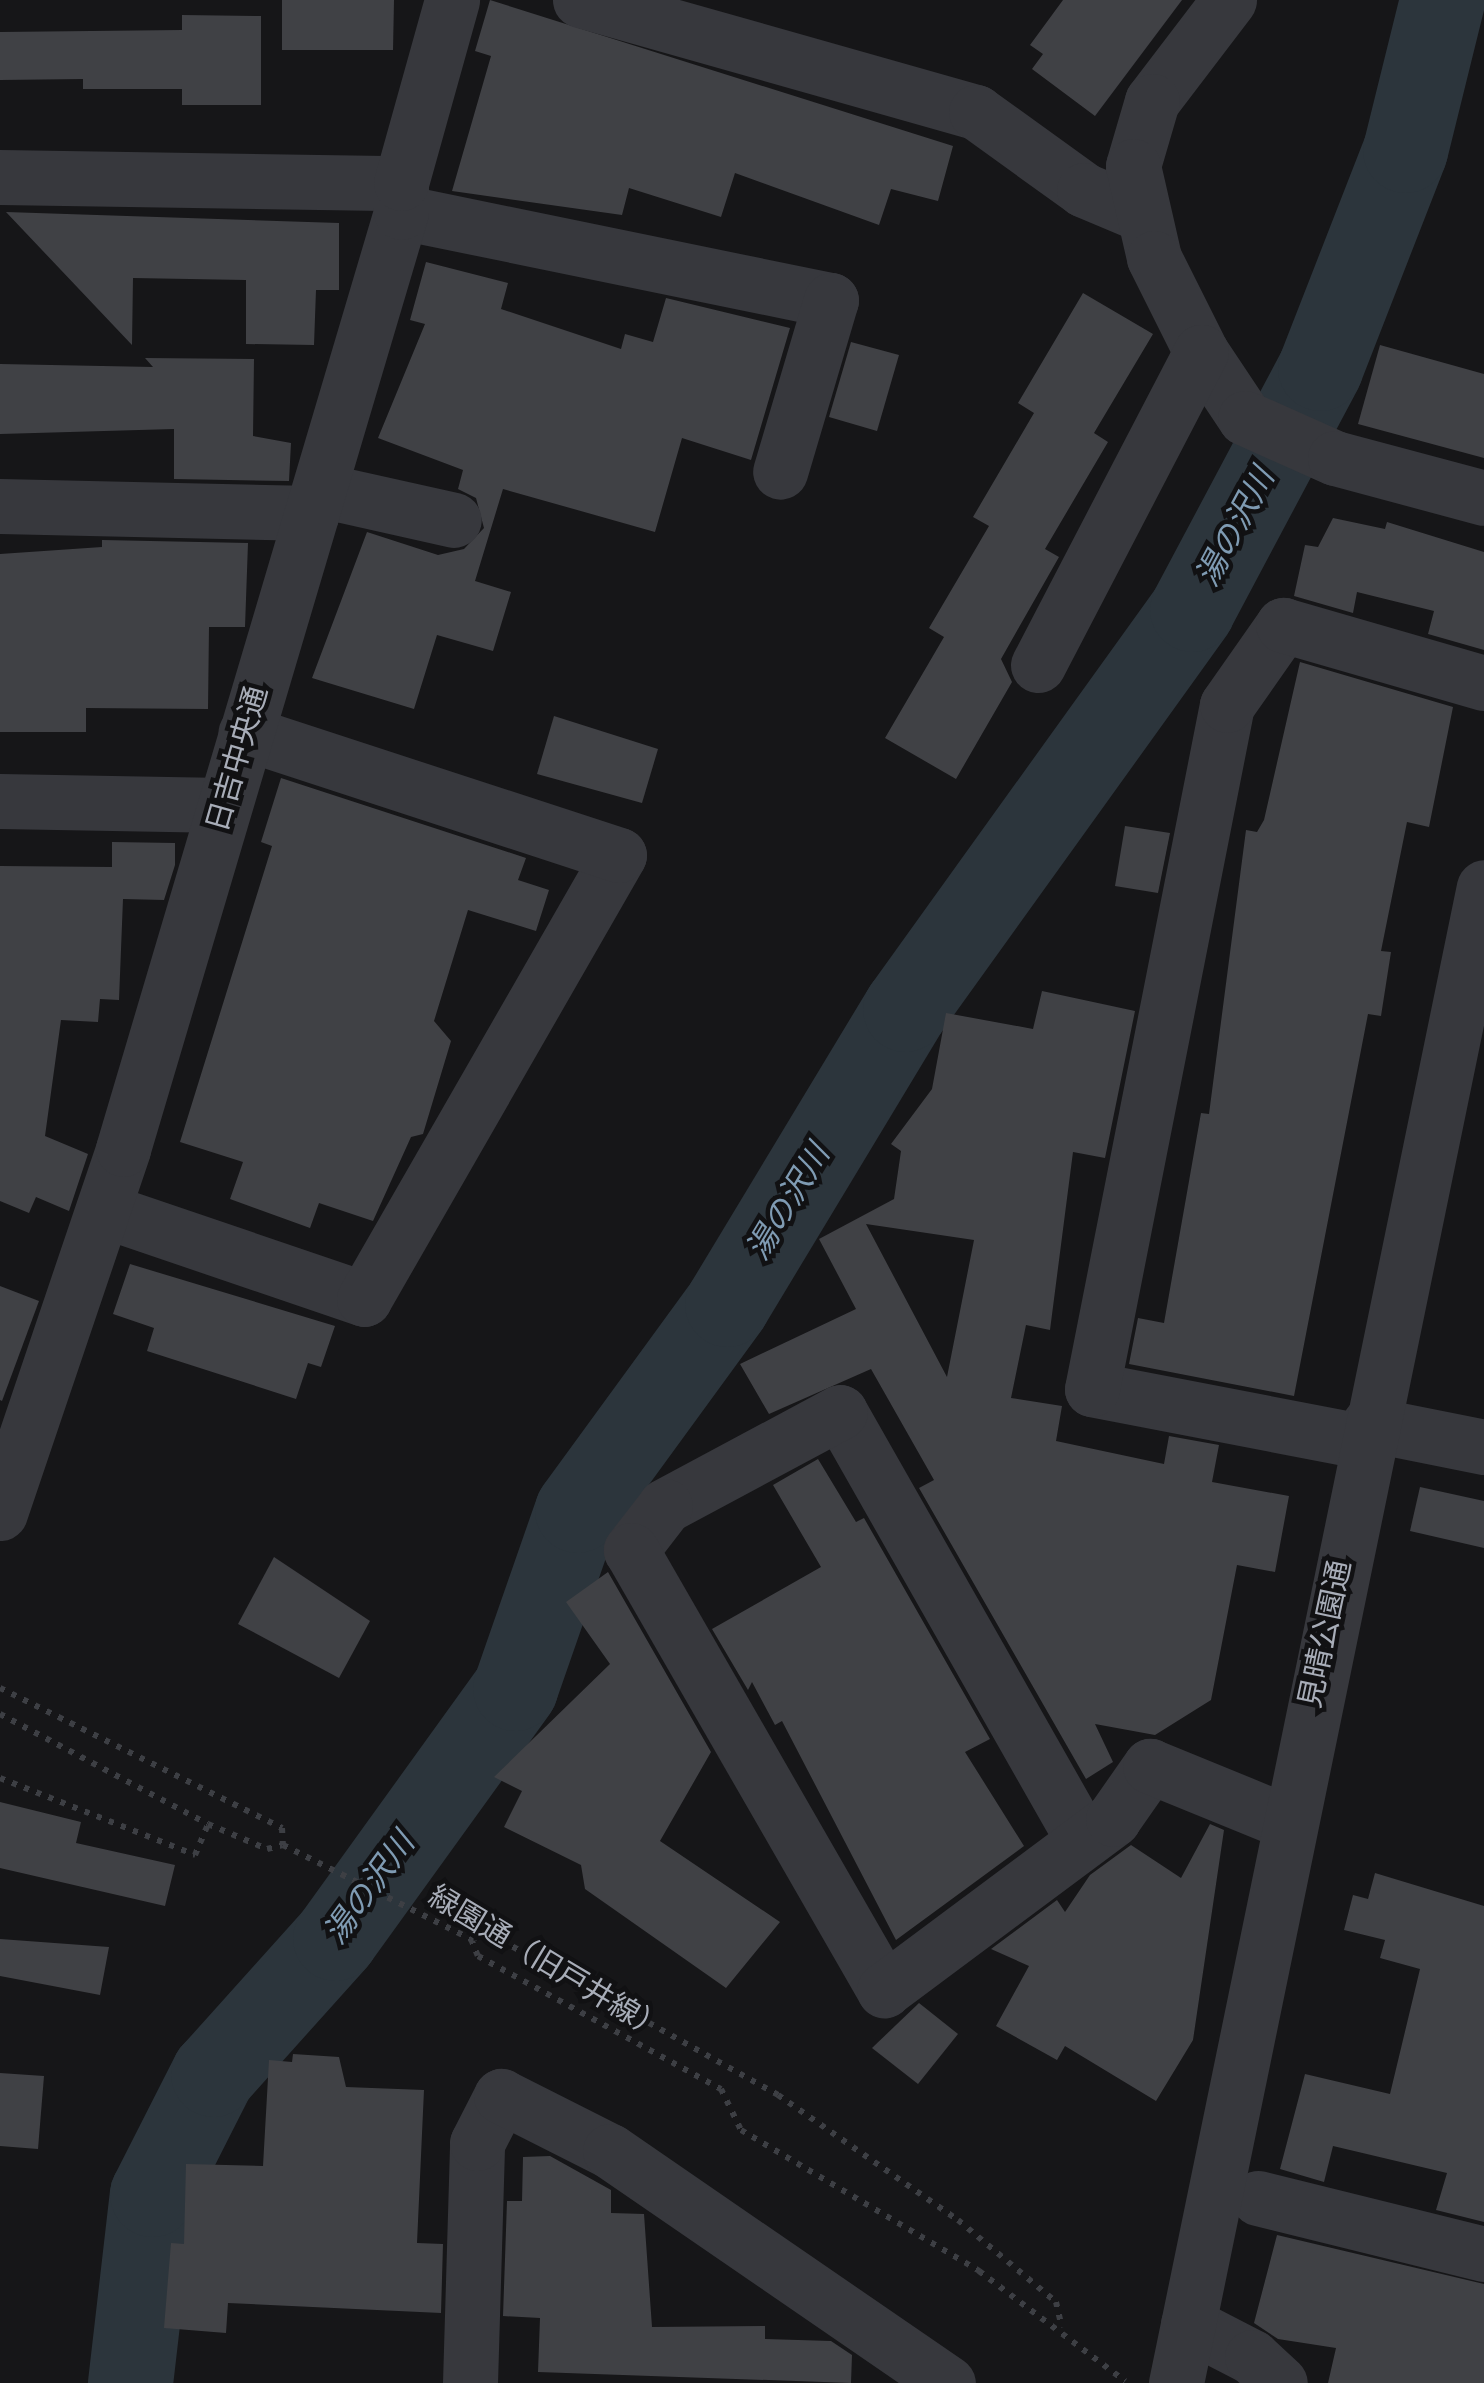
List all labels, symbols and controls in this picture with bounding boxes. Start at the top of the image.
water label: 湯の沢川 [1188,461,1282,593]
street label: 日吉中央通 [199,682,275,836]
water label: 湯の沢川 [739,1137,837,1267]
street label: 見晴公園通 [1292,1557,1358,1711]
water label: 湯の沢川 [316,1825,422,1951]
street label: 緑園通（旧戸井線） [422,1878,672,2048]

